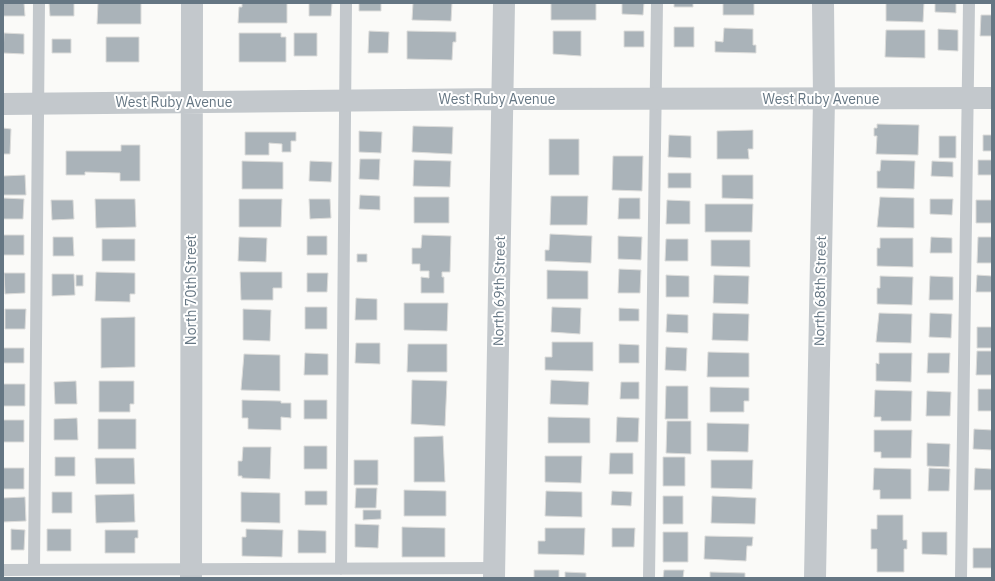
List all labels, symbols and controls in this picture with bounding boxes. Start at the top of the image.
street label: West Ruby Avenue [439,90,556,108]
street label: West Ruby Avenue [763,90,880,108]
street label: West Ruby Avenue [116,93,233,111]
street label: North 70th Street [182,235,200,345]
street label: North 69th Street [489,236,509,346]
street label: North 68th Street [810,236,830,346]

